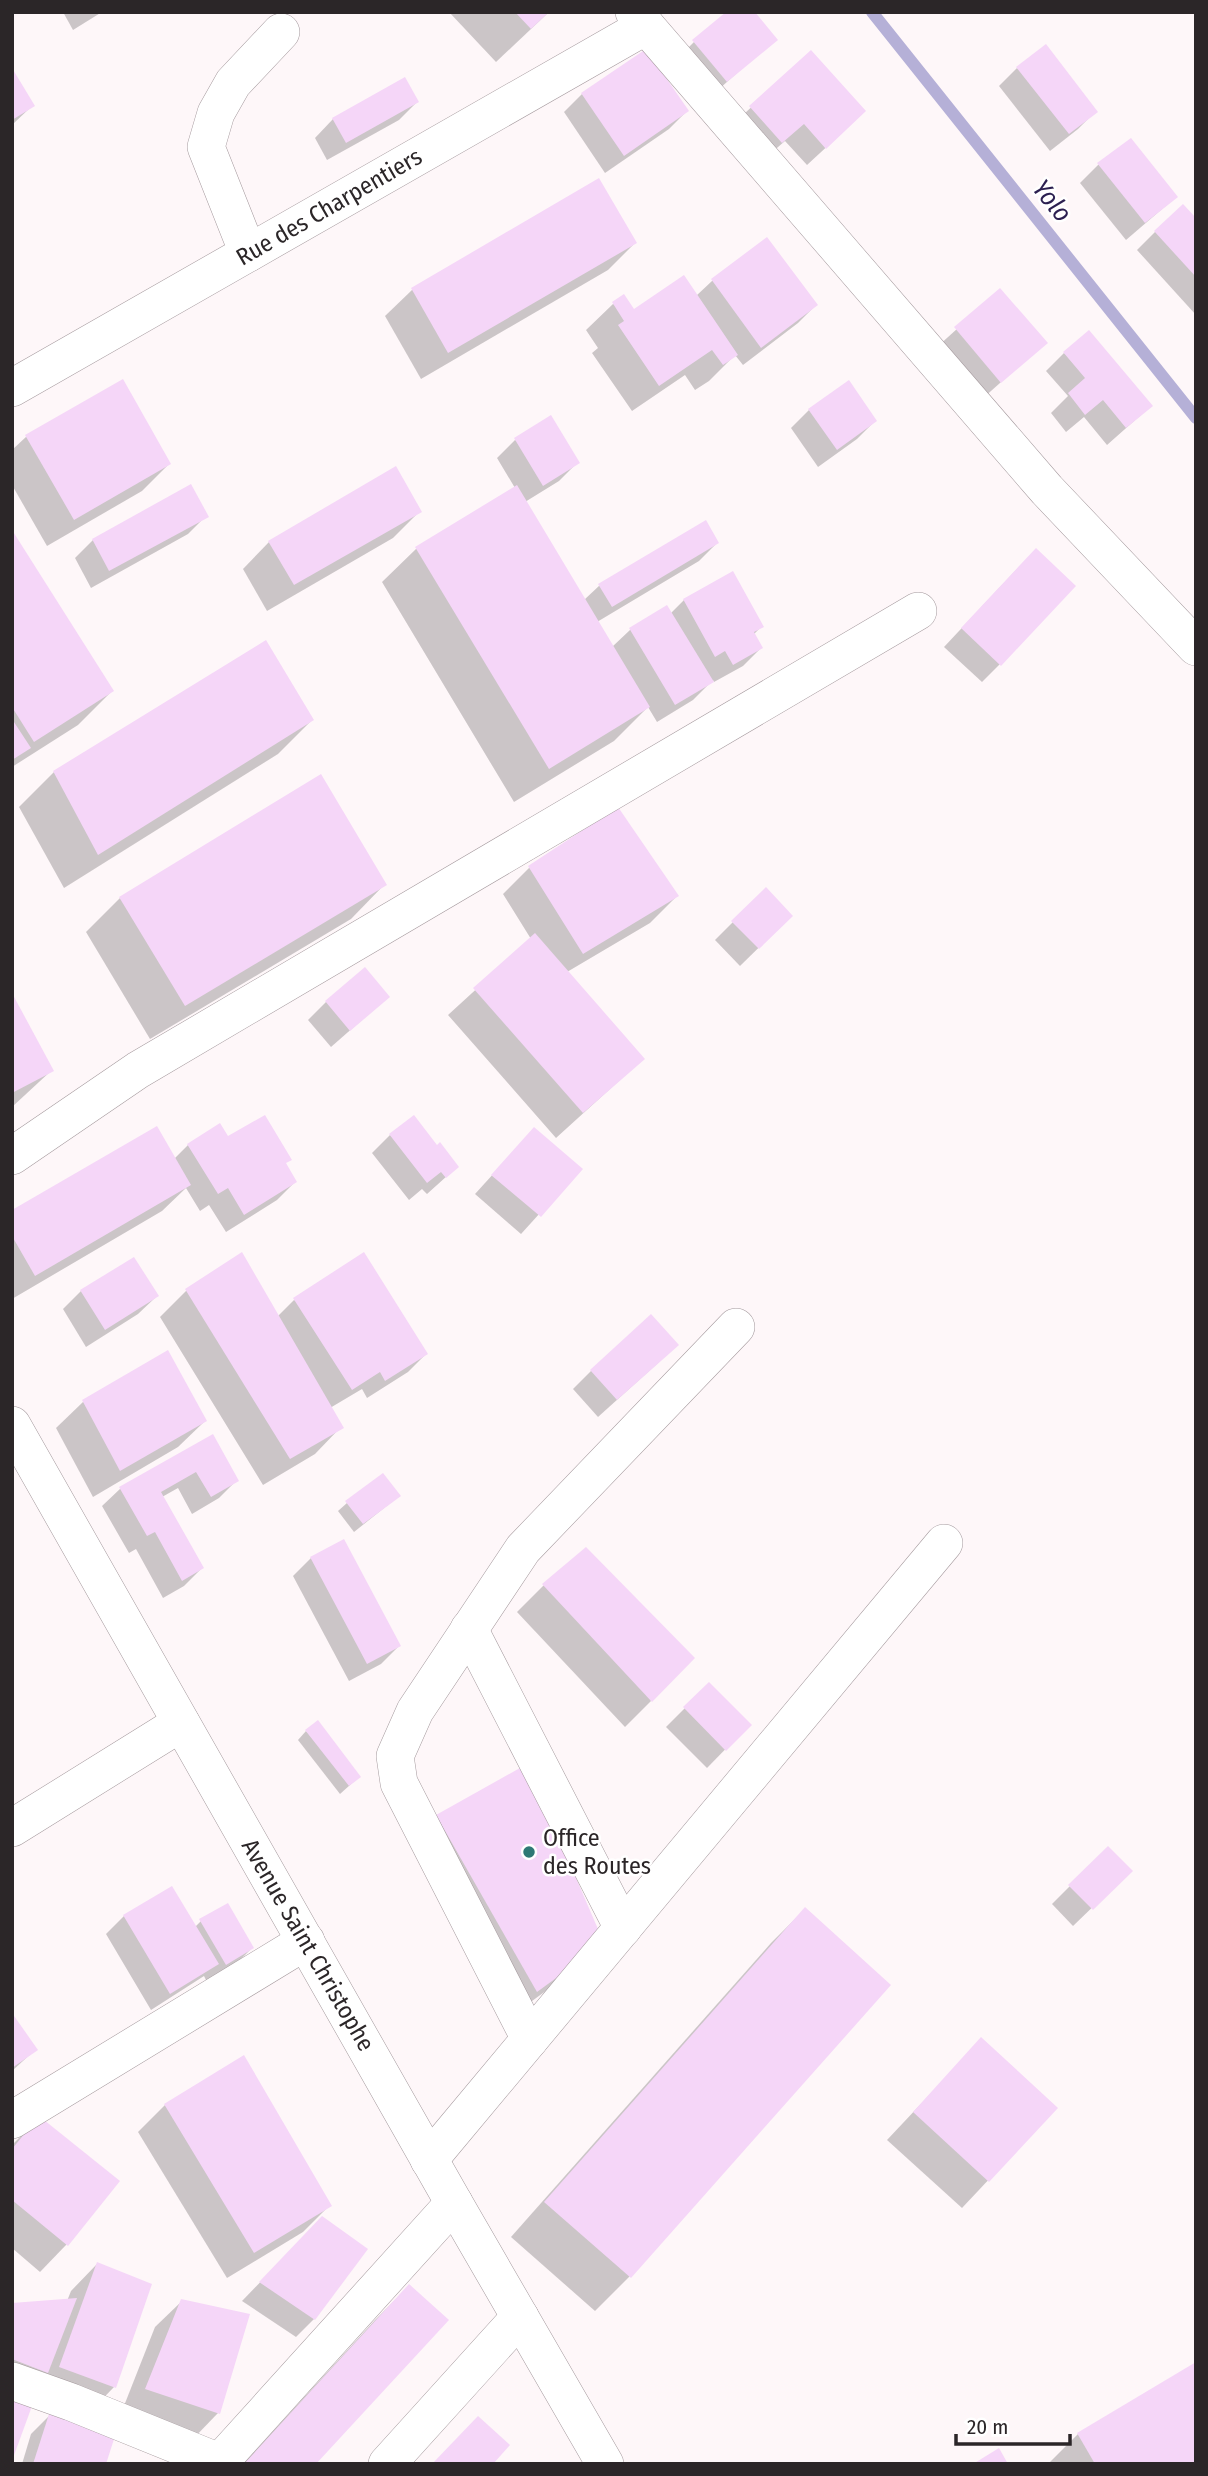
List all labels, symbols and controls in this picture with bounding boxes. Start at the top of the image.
street label: Rue des Charpentiers [231,142,427,272]
water label: Yolo [1026,174,1078,228]
place label: Office des Routes [543,1824,651,1880]
street label: Avenue Saint Christophe [236,1834,380,2056]
marker: Office des Routes [521,1844,537,1860]
scale bar [956,2402,1070,2446]
text: 20 m [967,2414,1008,2440]

